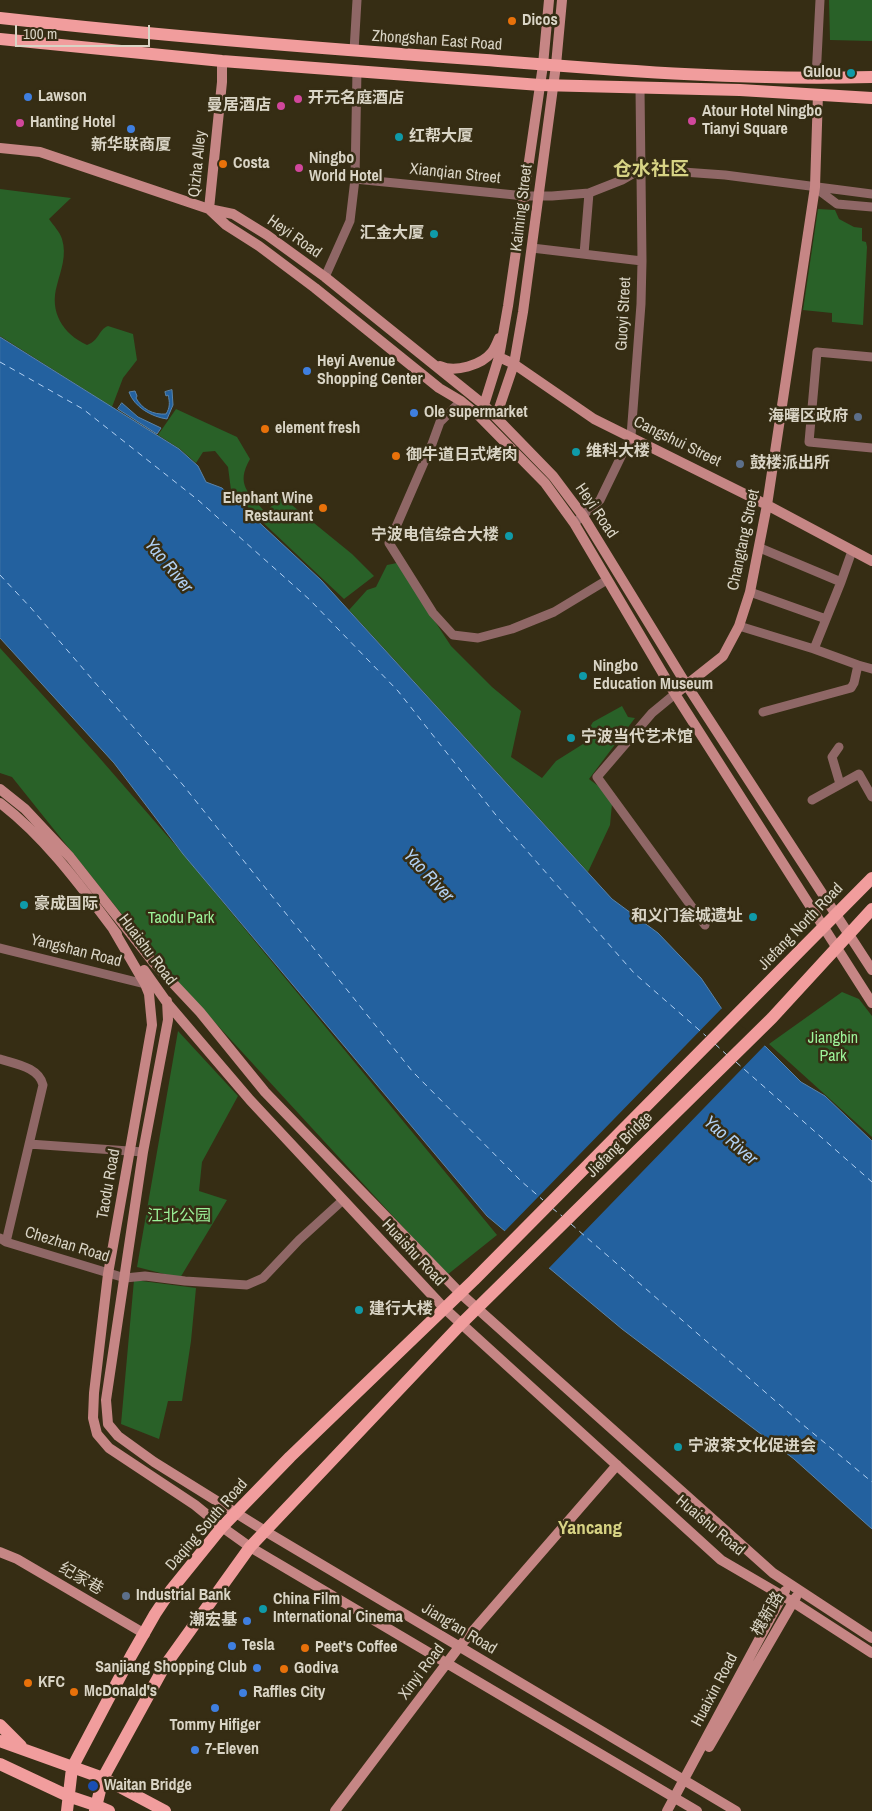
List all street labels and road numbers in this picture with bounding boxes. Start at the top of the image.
street label: Zhongshan East Road [371,27,503,55]
street label: Qizha Alley [185,130,211,198]
street label: Xianqian Street [409,160,501,188]
street label: Kaiming Street [507,163,537,253]
street label: Heyi Road [263,211,325,263]
street label: Guoyi Street [612,277,636,351]
street label: Cangshui Street [630,413,724,471]
street label: Heyi Road [571,480,621,542]
street label: Changtang Street [724,488,764,592]
street label: Jiefang North Road [755,879,847,975]
street label: Huaishu Road [114,911,180,989]
street label: Yangshan Road [28,930,124,972]
street label: Jiefang Bridge [583,1108,657,1182]
street label: Taodu Road [93,1147,125,1221]
street label: Huaishu Road [377,1216,449,1290]
street label: Chezhan Road [22,1223,112,1267]
street label: Daqing South Road [162,1475,252,1575]
street label: Huaishu Road [672,1492,748,1560]
street label: 纪家巷 [55,1559,107,1599]
street label: 槐新路 [748,1588,788,1640]
street label: Jiang'an Road [418,1599,500,1659]
street label: Xinyi Road [395,1640,449,1704]
street label: Huaixin Road [688,1650,742,1730]

